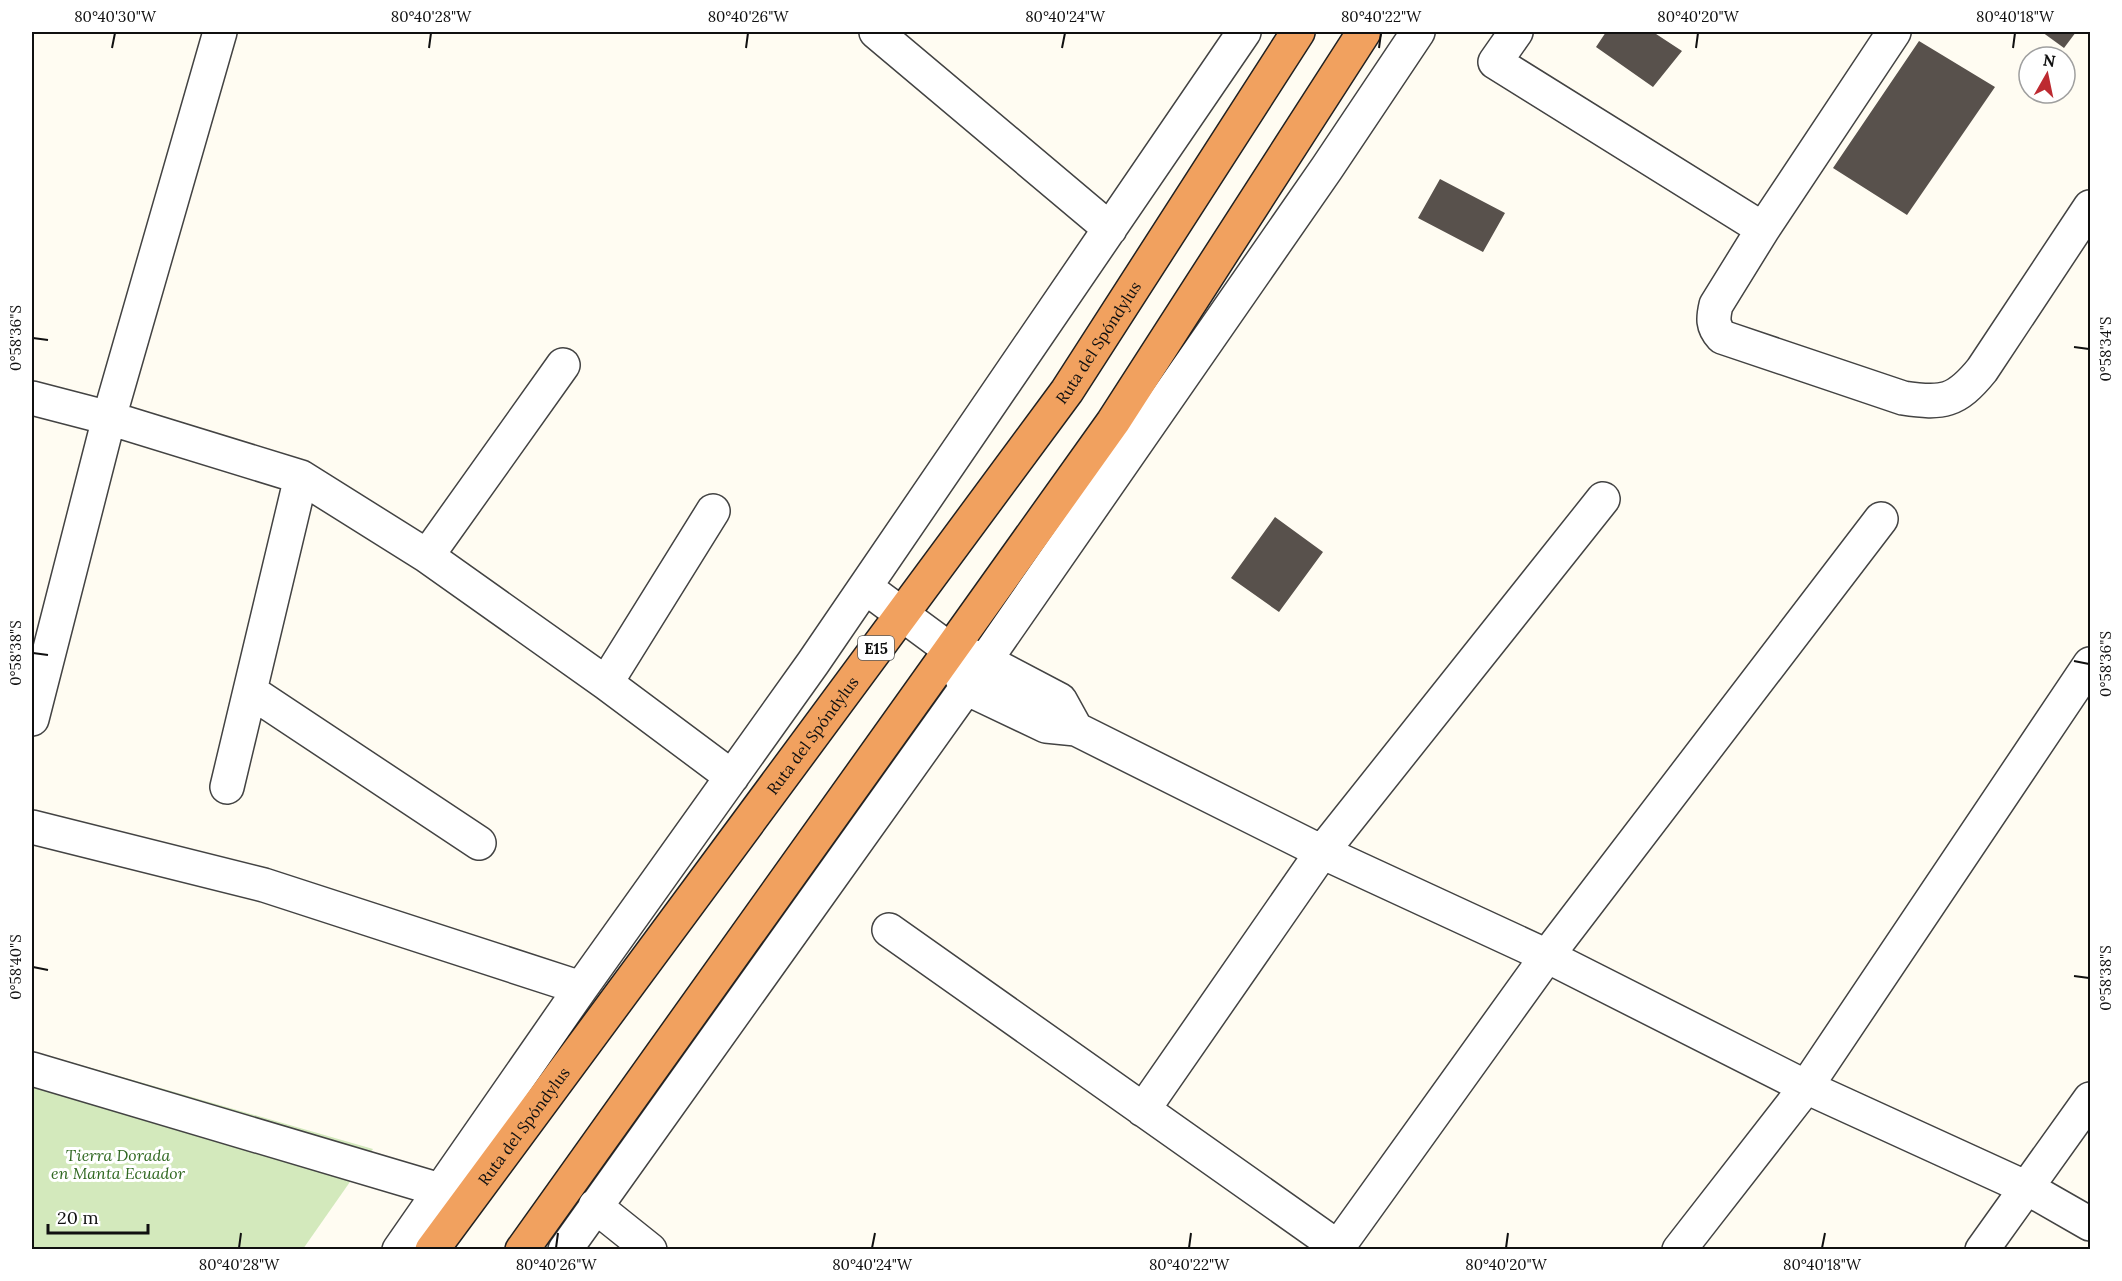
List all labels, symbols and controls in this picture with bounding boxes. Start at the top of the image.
text: 80°40'30"W [74,7,157,26]
text: 80°40'28"W [391,7,472,26]
text: 80°40'26"W [708,7,789,26]
text: 80°40'24"W [1025,7,1106,26]
text: 80°40'22"W [1341,7,1422,26]
text: 80°40'20"W [1657,7,1740,26]
text: 80°40'18"W [1976,7,2055,26]
north arrow [2017,45,2077,105]
text: N [2042,49,2057,71]
street label: Ruta del Spóndylus [1051,277,1145,408]
text: 0°58'36"S [6,305,25,371]
text: 0°58'34"S [2096,316,2115,382]
text: 0°58'38"S [6,620,25,686]
text: 0°58'36"S [2096,631,2115,697]
road number: E15 [858,636,894,660]
street label: Ruta del Spóndylus [762,672,863,798]
text: 0°58'40"S [6,934,25,1000]
text: 0°58'38"S [2096,945,2115,1011]
street label: Ruta del Spóndylus [473,1063,574,1189]
park label: Tierra Dorada en Manta Ecuador [51,1145,186,1183]
scale bar [48,1197,148,1235]
text: 20 m [57,1206,99,1229]
text: 80°40'28"W [199,1255,280,1274]
text: 80°40'26"W [516,1255,597,1274]
text: 80°40'24"W [832,1255,913,1274]
text: 80°40'22"W [1149,1255,1230,1274]
text: 80°40'20"W [1465,1255,1548,1274]
text: 80°40'18"W [1783,1255,1862,1274]

